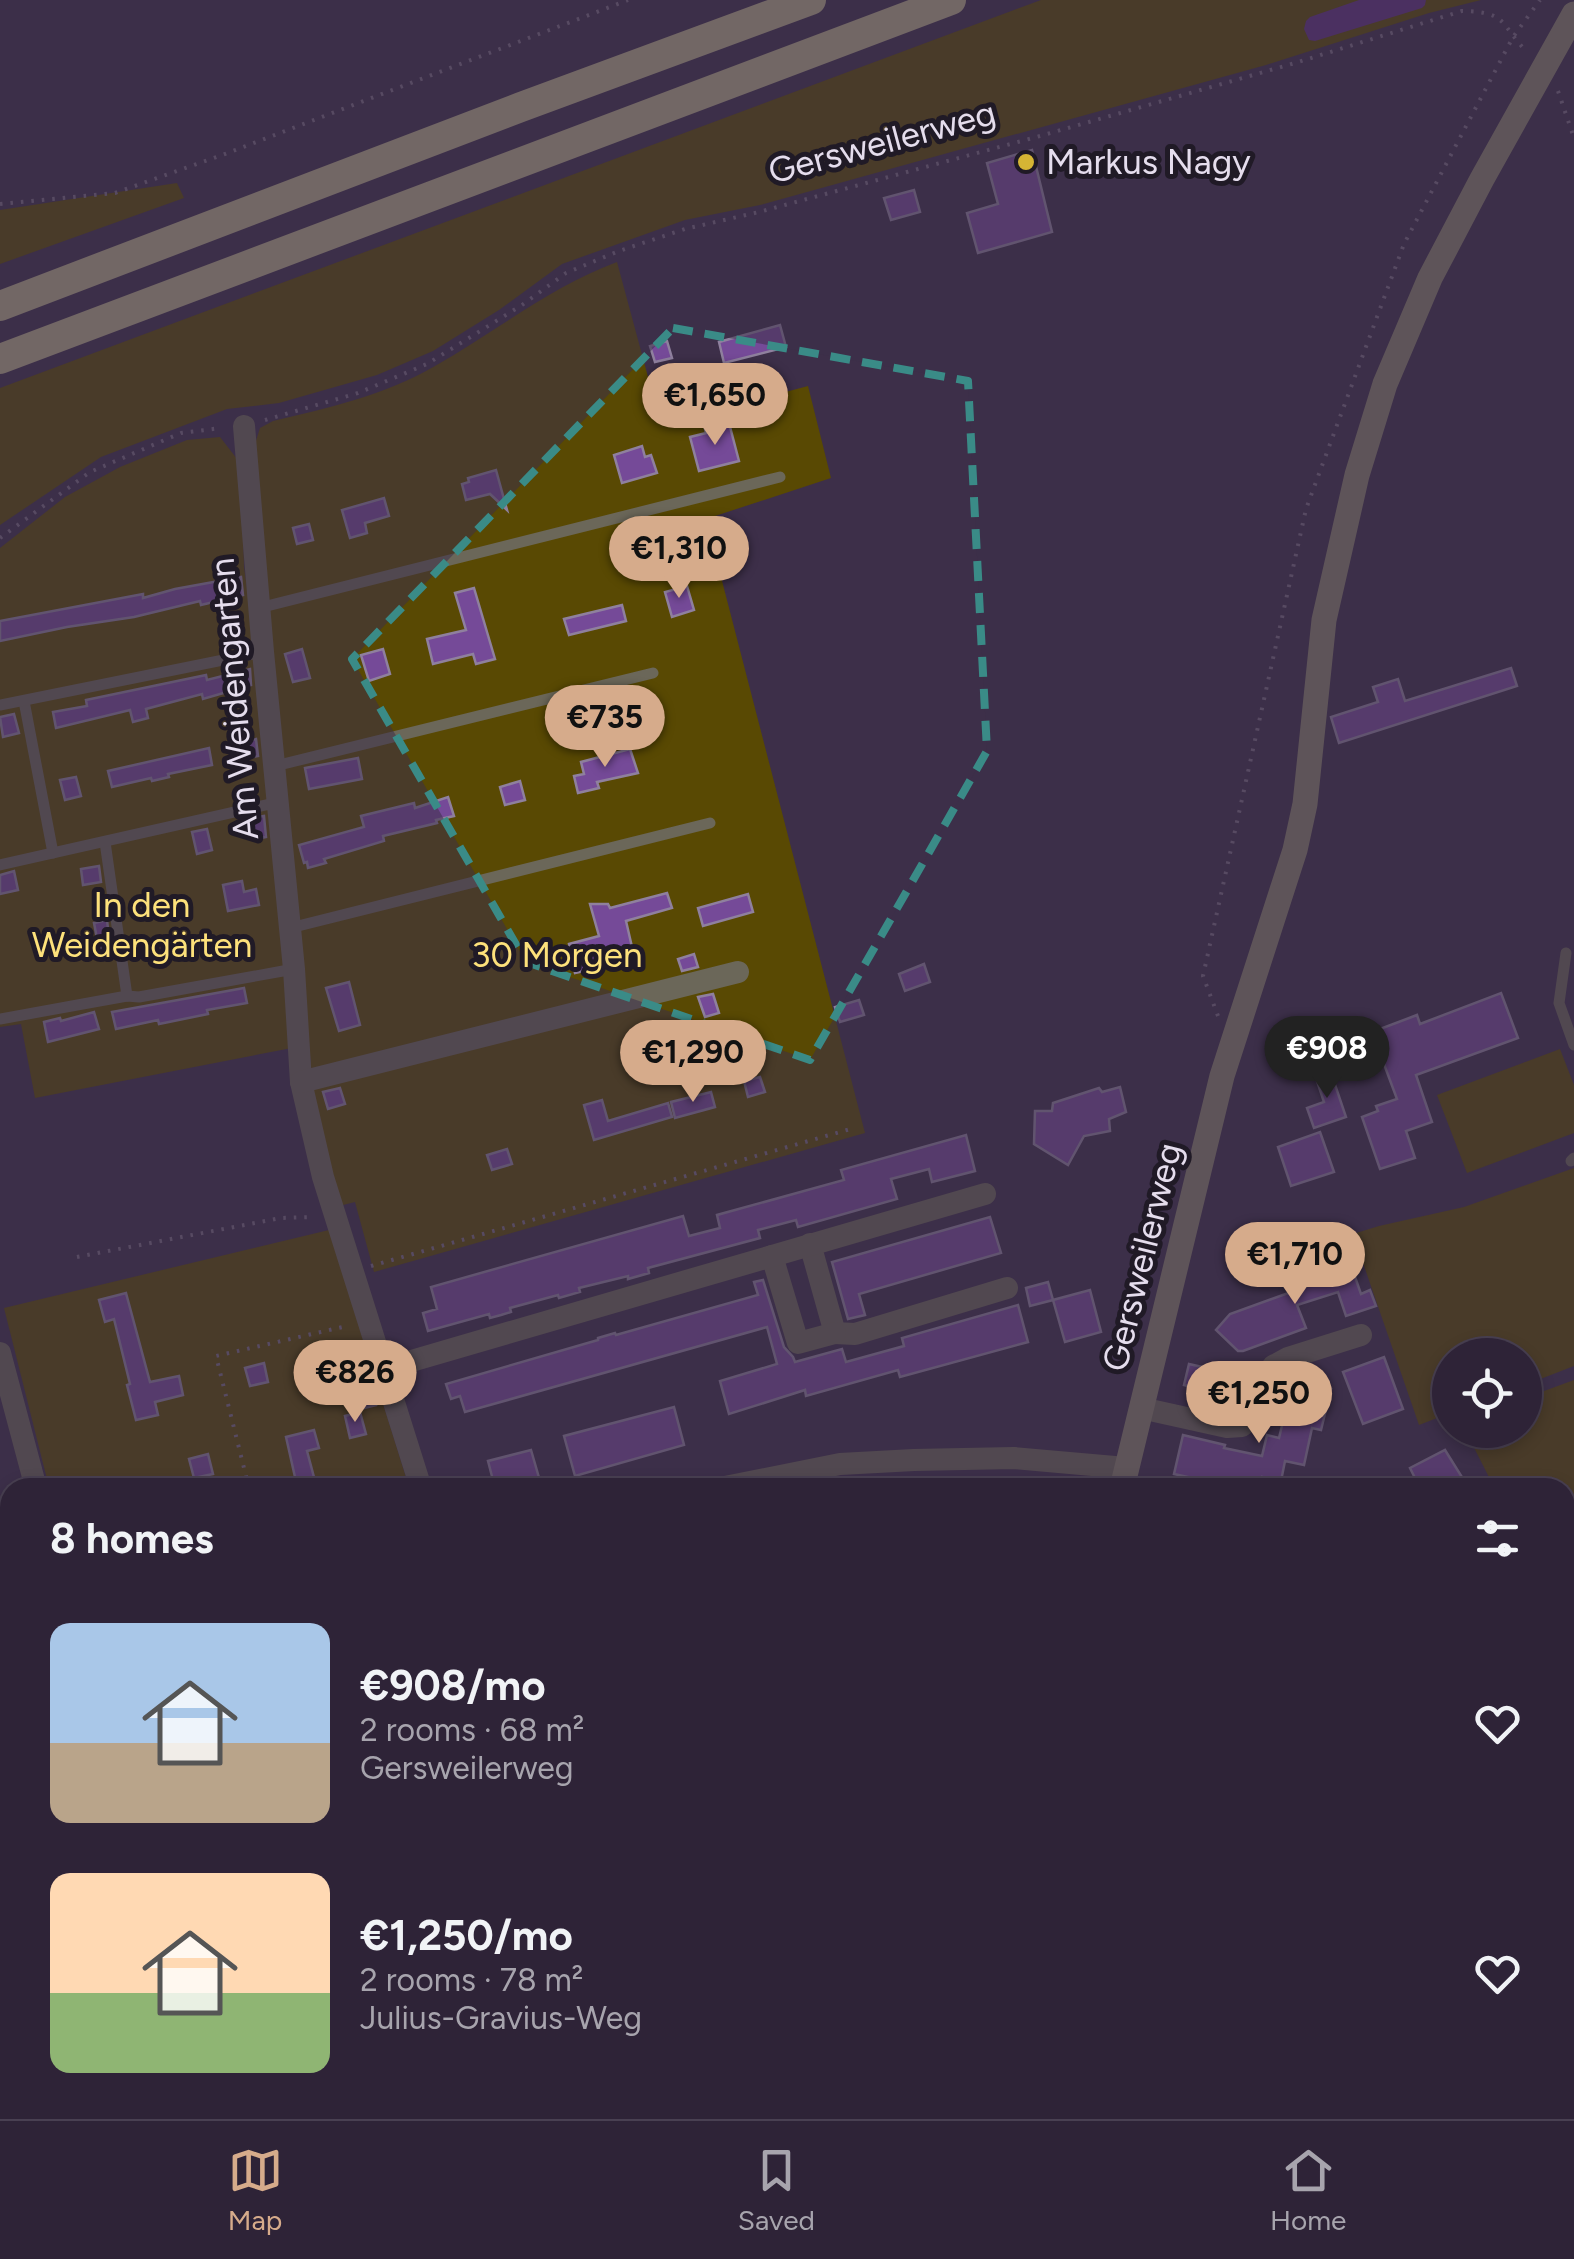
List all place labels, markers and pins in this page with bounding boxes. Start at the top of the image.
place label: Markus Nagy [1046,141,1251,183]
marker: Markus Nagy [1015,151,1037,173]
pin: €1,650 [634,363,796,448]
pin: €1,310 [598,516,760,601]
pin: €735 [546,685,664,770]
pin: €908 [1268,1016,1386,1101]
pin: €1,290 [612,1020,774,1105]
pin: €1,710 [1214,1222,1376,1307]
pin: €826 [296,1340,414,1425]
pin: €1,250 [1178,1361,1340,1446]

